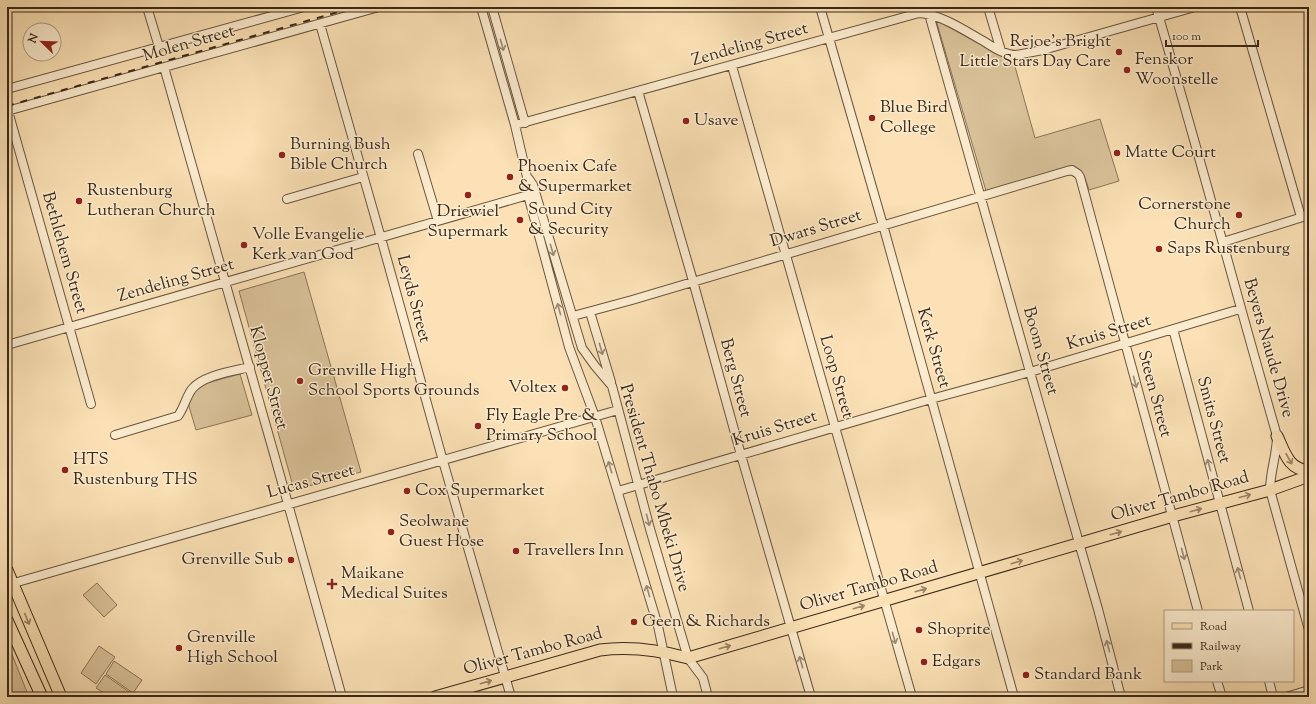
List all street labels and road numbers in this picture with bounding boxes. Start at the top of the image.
street label: Zendeling Street [689,17,811,73]
street label: Molen Street [140,19,238,69]
street label: Bethlehem Street [35,189,93,317]
street label: Dwars Street [767,204,865,254]
street label: Leyds Street [390,252,436,346]
street label: Zendeling Street [115,253,237,309]
street label: Beyers Naude Drive [1237,276,1299,421]
street label: Boom Street [1016,304,1064,398]
street label: Kerk Street [910,305,956,391]
street label: Kruis Street [1064,309,1154,357]
street label: Klopper Street [243,323,293,433]
street label: Loop Street [813,333,859,422]
street label: Berg Street [713,336,757,420]
street label: Steen Street [1131,348,1177,440]
street label: Smits Street [1190,374,1236,466]
street label: President Thabo Mbeki Drive [613,381,695,595]
street label: Kruis Street [730,405,820,453]
street label: Lucas Street [265,459,358,505]
street label: Oliver Tambo Road [1108,466,1252,528]
street label: Oliver Tambo Road [797,556,941,618]
street label: Oliver Tambo Road [461,622,606,682]

